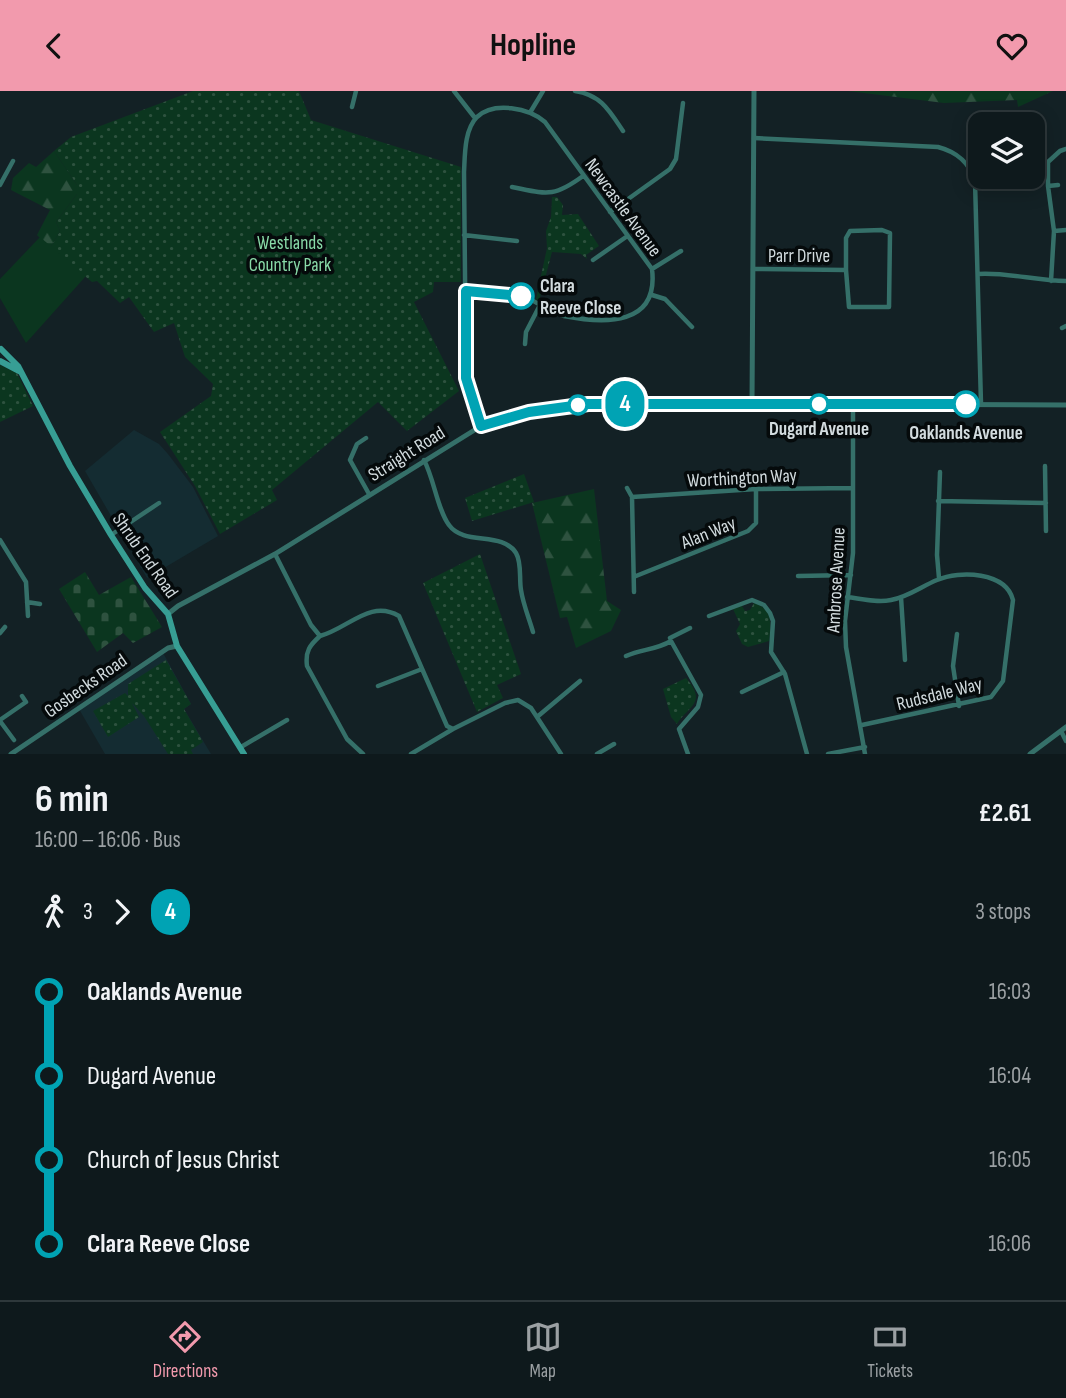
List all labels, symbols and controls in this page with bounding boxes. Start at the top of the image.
text: Hopline [490,26,576,65]
icon: back [35,27,73,65]
icon: heart [993,27,1031,65]
map controls [968,112,1045,189]
button: layers [968,112,1045,189]
street label: Newcastle Avenue [579,154,666,261]
park label: Westlands Country Park [249,232,332,277]
street label: Parr Drive [768,245,830,268]
place label: Clara Reeve Close [540,275,621,320]
marker: Clara Reeve Close [508,283,534,309]
line badge: 4 [602,381,648,427]
text: 4 [619,389,631,418]
marker: Oaklands Avenue [953,391,979,417]
marker: Dugard Avenue [809,394,829,414]
unlabelled marker [568,395,588,415]
place label: Dugard Avenue [769,418,869,441]
street label: Straight Road [364,422,449,487]
place label: Oaklands Avenue [909,422,1023,445]
street label: Worthington Way [687,464,798,493]
street label: Shrub End Road [107,509,183,603]
street label: Alan Way [677,512,740,555]
street label: Ambrose Avenue [822,527,851,634]
street label: Gosbecks Road [40,649,132,723]
street label: Rudsdale Way [894,673,985,716]
text: 6 min [35,777,109,822]
text: £2.61 [978,798,1031,829]
text: 16:00 – 16:06 · Bus [35,826,181,854]
icon: walk [35,893,73,931]
icon: forward [103,893,141,931]
text: 4 [165,897,176,926]
text: 3 [83,898,93,926]
text: 3 stops [975,898,1031,926]
text: Oaklands Avenue [87,977,242,1008]
text: 16:03 [989,978,1031,1006]
text: Dugard Avenue [87,1061,216,1092]
text: 16:04 [989,1062,1031,1090]
text: Church of Jesus Christ [87,1145,279,1176]
text: 16:05 [989,1146,1031,1174]
text: Clara Reeve Close [87,1229,250,1260]
text: 16:06 [988,1230,1031,1258]
tab: Directions [153,1318,218,1383]
tab: Map [524,1318,562,1383]
tab: Tickets [867,1318,913,1383]

